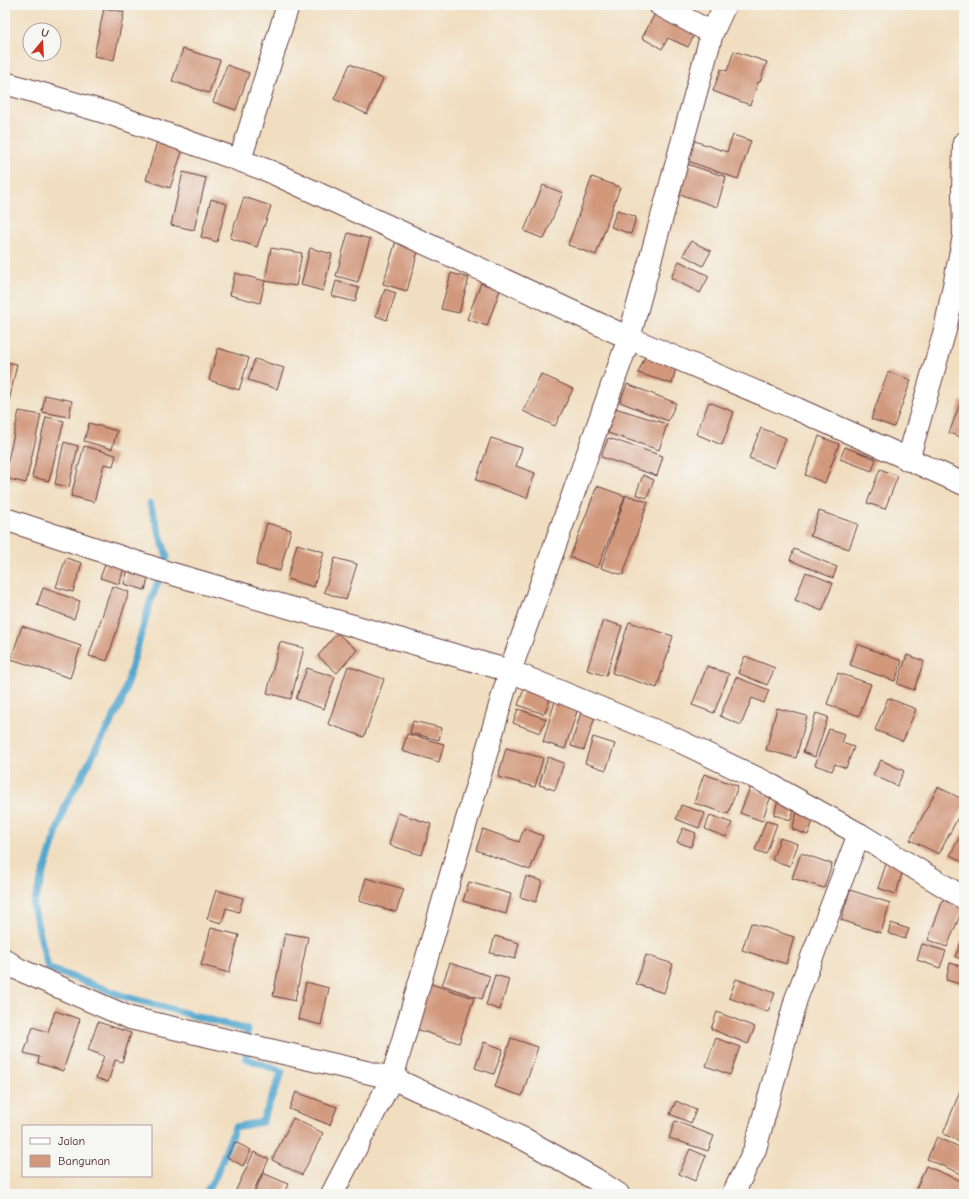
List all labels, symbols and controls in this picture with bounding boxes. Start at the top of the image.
north arrow [22,22,62,62]
text: U [39,26,50,40]
legend [22,1125,152,1177]
text: Jalan [58,1134,85,1148]
text: Bangunan [58,1154,110,1168]

